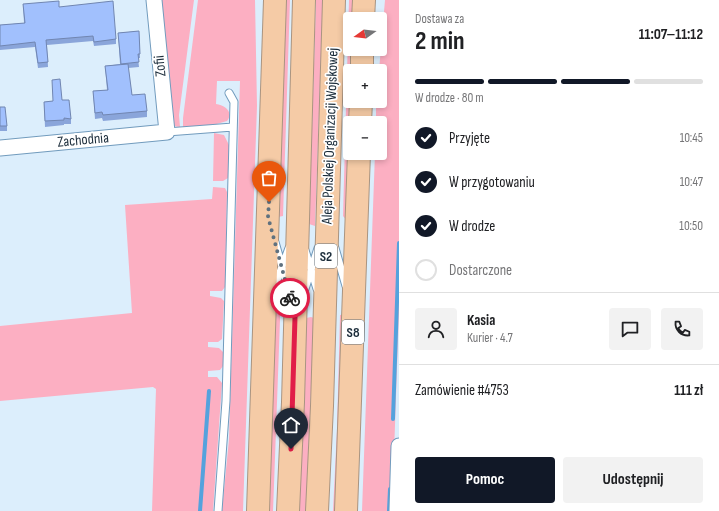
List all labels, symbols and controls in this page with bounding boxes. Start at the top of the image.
text: Dostawa za [415,11,464,27]
north arrow [343,12,387,56]
map controls [343,12,387,160]
text: 11:07–11:12 [639,25,703,44]
text: 2 min [415,26,465,57]
street label: Aleja Polskiej Organizacji Wojskowej [317,47,343,225]
street label: Zofii [150,54,170,78]
button: + [343,64,387,108]
text: W drodze · 80 m [415,90,484,106]
button: − [343,116,387,160]
icon: check [415,127,437,149]
street label: Zachodnia [56,128,110,152]
text: Przyjęte [449,129,490,148]
text: 10:45 [680,130,703,146]
pin [252,161,286,202]
icon: bag [258,167,280,189]
icon: check [415,171,437,193]
text: W przygotowaniu [449,173,535,192]
text: 10:47 [680,174,703,190]
icon: check [415,215,437,237]
text: W drodze [449,217,495,236]
text: 10:50 [679,218,703,234]
road number: S2 [315,244,337,268]
text: Dostarczone [449,261,512,280]
courier [270,278,310,318]
icon: bike [279,287,301,309]
button: person [415,308,457,350]
button: chat [609,308,651,350]
button: phone [661,308,703,350]
text: Kasia [467,311,495,330]
road number: S8 [342,320,364,344]
text: Kurier · 4.7 [467,330,513,346]
text: Zamówienie #4753 [415,381,509,400]
text: 111 zł [674,381,703,400]
pin [274,408,308,449]
icon: home [280,414,302,436]
button: Pomoc [415,457,555,503]
button: Udostępnij [563,457,703,503]

